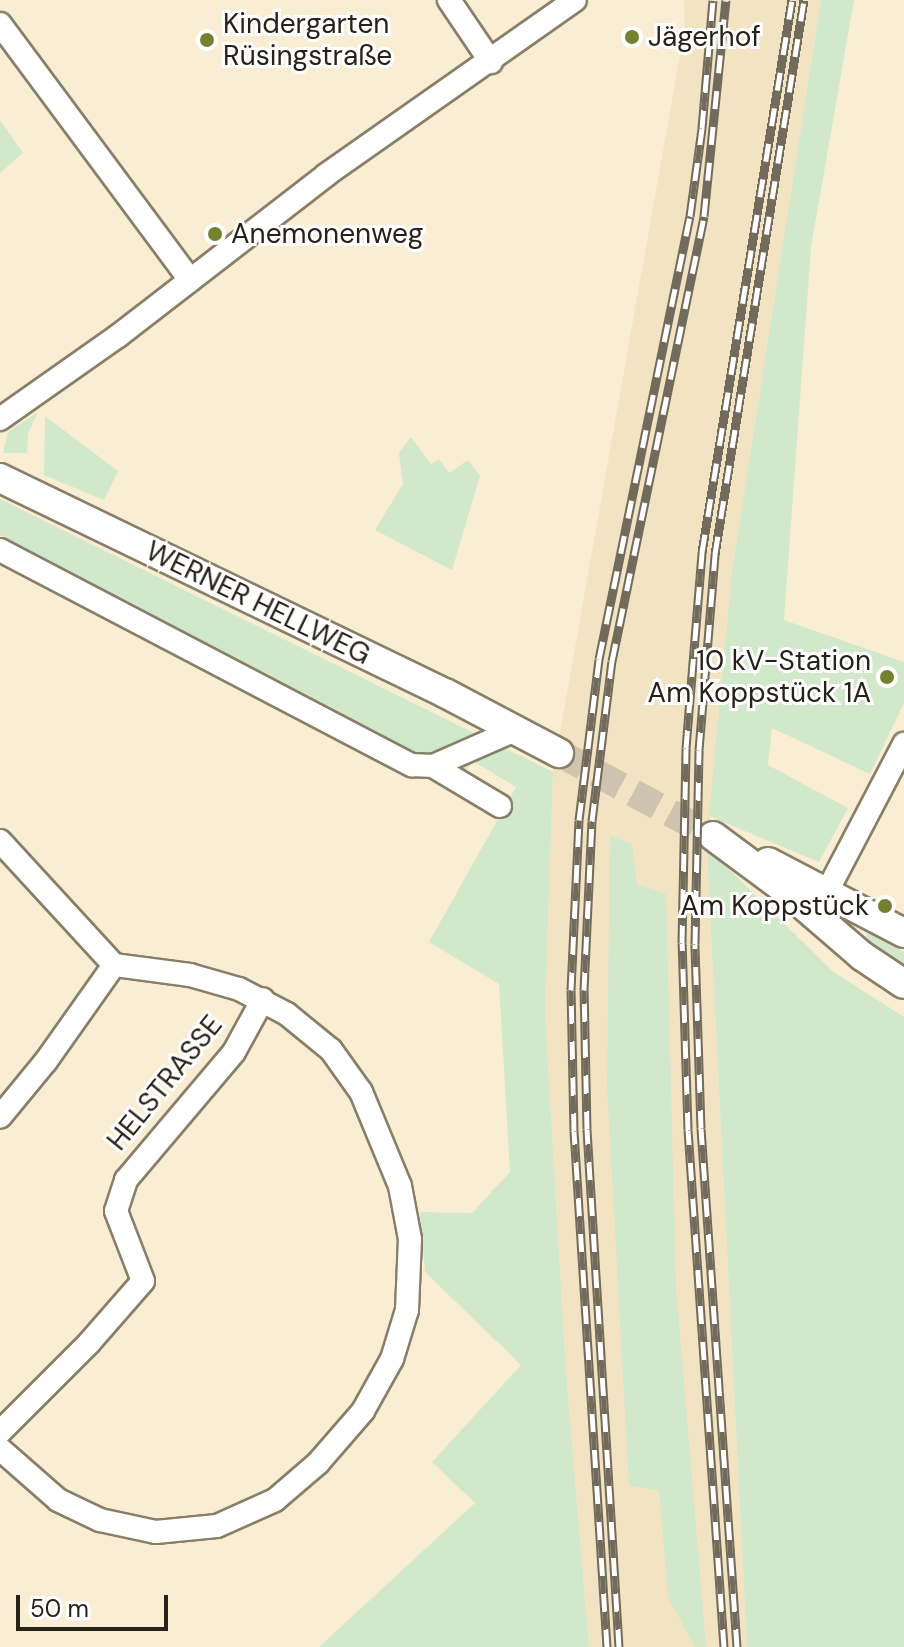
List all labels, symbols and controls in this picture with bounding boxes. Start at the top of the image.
place label: Kindergarten Rüsingstraße [223,7,392,73]
place label: Jägerhof [648,20,761,54]
marker: Jägerhof [623,28,641,46]
marker: Kindergarten Rüsingstraße [198,31,216,49]
place label: Anemonenweg [231,217,423,251]
marker: Anemonenweg [206,225,224,243]
street label: WERNER HELLWEG [140,534,376,672]
place label: 10 kV-Station Am Koppstück 1A [648,644,871,710]
marker: 10 kV-Station Am Koppstück 1A [878,668,896,686]
place label: Am Koppstück [680,889,869,923]
marker: Am Koppstück [876,897,894,915]
street label: HELSTRASSE [100,1009,230,1157]
scale bar [20,1579,172,1629]
text: 50 m [30,1593,89,1624]

